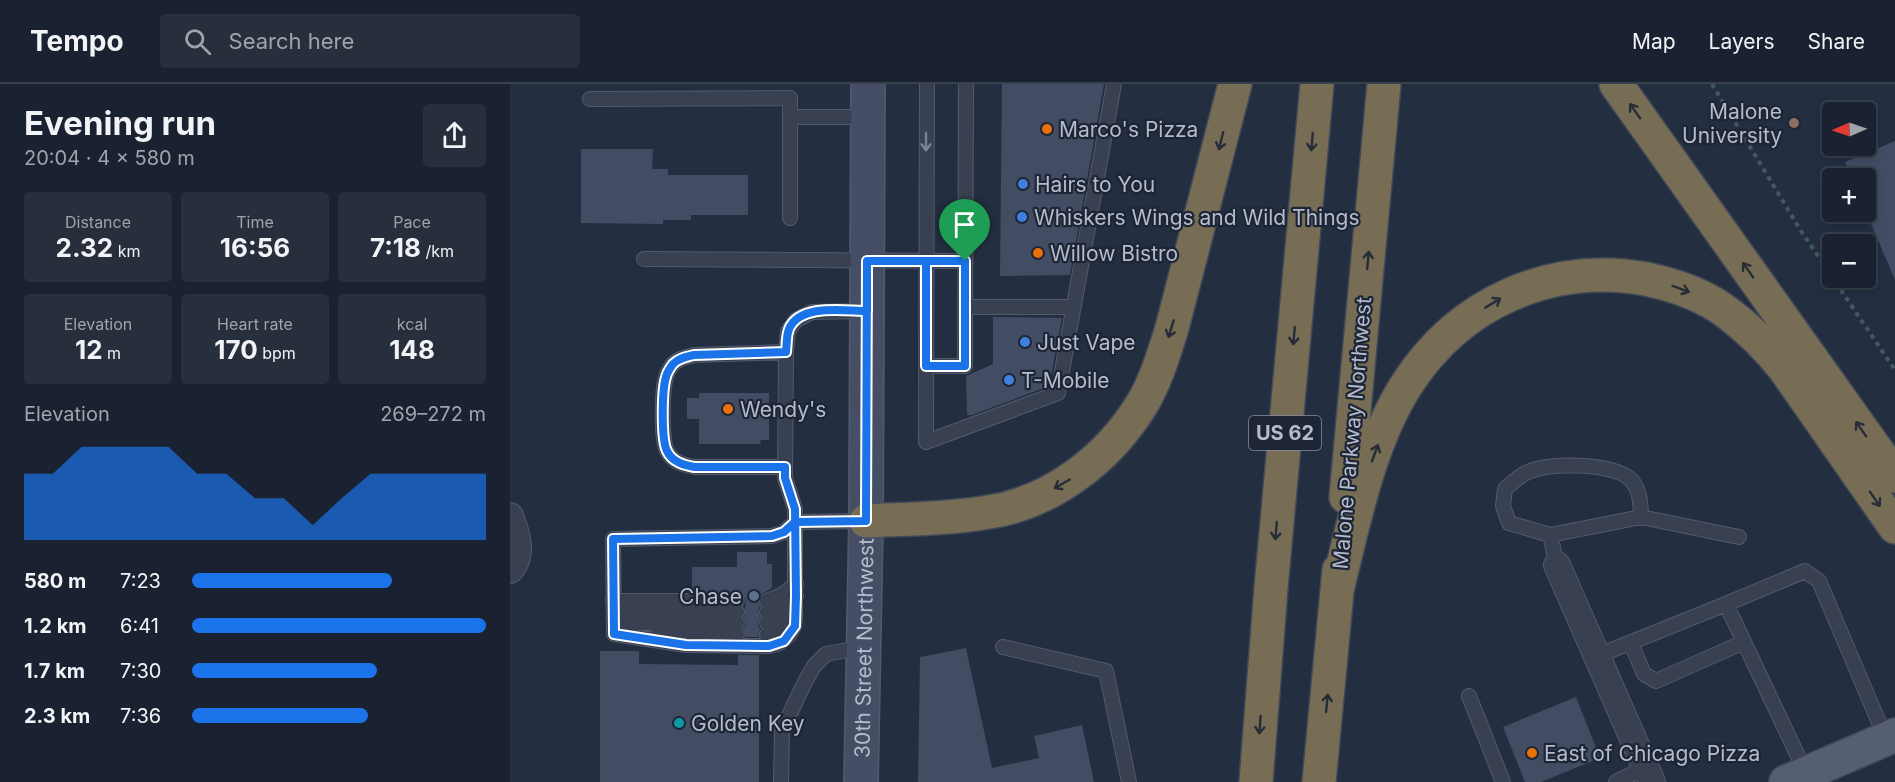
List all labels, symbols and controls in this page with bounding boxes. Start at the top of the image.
search box [160,14,580,68]
text: Tempo [30,24,124,58]
icon: search [181,25,214,58]
text: Search here [229,28,354,54]
text: Map [1632,29,1676,54]
text: Layers [1709,29,1775,54]
text: Share [1808,29,1865,54]
place label: Malone University [1682,99,1782,148]
north arrow [1822,102,1876,156]
map controls [1822,102,1876,288]
text: Evening run [24,103,216,143]
one-way arrow [1629,103,1641,120]
button: share [423,104,486,167]
marker: Malone University [1787,116,1801,130]
place label: Marco's Pizza [1059,117,1198,142]
marker: Marco's Pizza [1040,122,1054,136]
one-way arrow [1214,131,1226,150]
one-way arrow [921,132,932,152]
one-way arrow [1306,132,1317,152]
text: 20:04 · 4 × 580 m [24,146,195,170]
button: + [1822,168,1876,222]
place label: Hairs to You [1035,172,1155,197]
marker: Hairs to You [1016,177,1030,191]
pin [939,199,990,261]
place label: Whiskers Wings and Wild Things [1034,205,1360,230]
icon: arrive [948,208,981,241]
marker: Whiskers Wings and Wild Things [1015,210,1029,224]
text: Distance [65,212,131,232]
text: Time [236,212,274,232]
text: Pace [393,212,431,232]
text: 2.32 [56,232,113,263]
text: 16:56 [220,232,290,263]
text: 7:18 [370,232,421,263]
button: − [1822,234,1876,288]
text: km [113,241,140,261]
text: /km [421,241,454,261]
place label: Willow Bistro [1050,241,1178,266]
marker: Willow Bistro [1031,246,1045,260]
one-way arrow [1363,250,1374,270]
one-way arrow [1742,262,1754,279]
one-way arrow [1671,284,1690,295]
street label: Malone Parkway Northwest [1328,296,1376,570]
one-way arrow [1484,297,1501,309]
text: Elevation [64,314,132,334]
text: Heart rate [217,314,293,334]
text: kcal [397,314,427,334]
one-way arrow [1165,319,1176,338]
one-way arrow [1288,326,1299,346]
place label: Just Vape [1037,330,1136,355]
text: 12 [75,334,103,365]
text: 170 [214,334,258,365]
text: 148 [389,334,435,365]
marker: Just Vape [1018,335,1032,349]
text: m [103,343,121,363]
text: bpm [258,343,296,363]
place label: T-Mobile [1021,368,1110,393]
marker: T-Mobile [1002,373,1016,387]
place label: Wendy's [740,397,826,422]
text: Elevation [24,402,110,426]
text: 269–272 m [380,402,486,426]
marker: Wendy's [721,402,735,416]
road number: US 62 [1249,416,1321,450]
one-way arrow [1855,421,1867,437]
one-way arrow [1371,444,1382,462]
one-way arrow [1054,478,1071,490]
one-way arrow [1869,490,1881,506]
one-way arrow [1270,520,1281,540]
street label: 30th Street Northwest [849,538,878,758]
text: 580 m [24,569,86,593]
text: 7:23 [120,569,161,593]
place label: Chase [679,584,742,609]
marker: Chase [747,589,761,603]
text: 1.2 km [24,614,87,638]
text: 6:41 [120,614,159,638]
text: 1.7 km [24,659,85,683]
text: 7:30 [120,659,161,683]
one-way arrow [1322,693,1333,713]
text: 2.3 km [24,704,90,728]
text: 7:36 [120,704,161,728]
place label: Golden Key [691,711,805,736]
one-way arrow [1255,715,1266,734]
marker: Golden Key [672,716,686,730]
place label: East of Chicago Pizza [1544,741,1760,766]
marker: East of Chicago Pizza [1525,746,1539,760]

